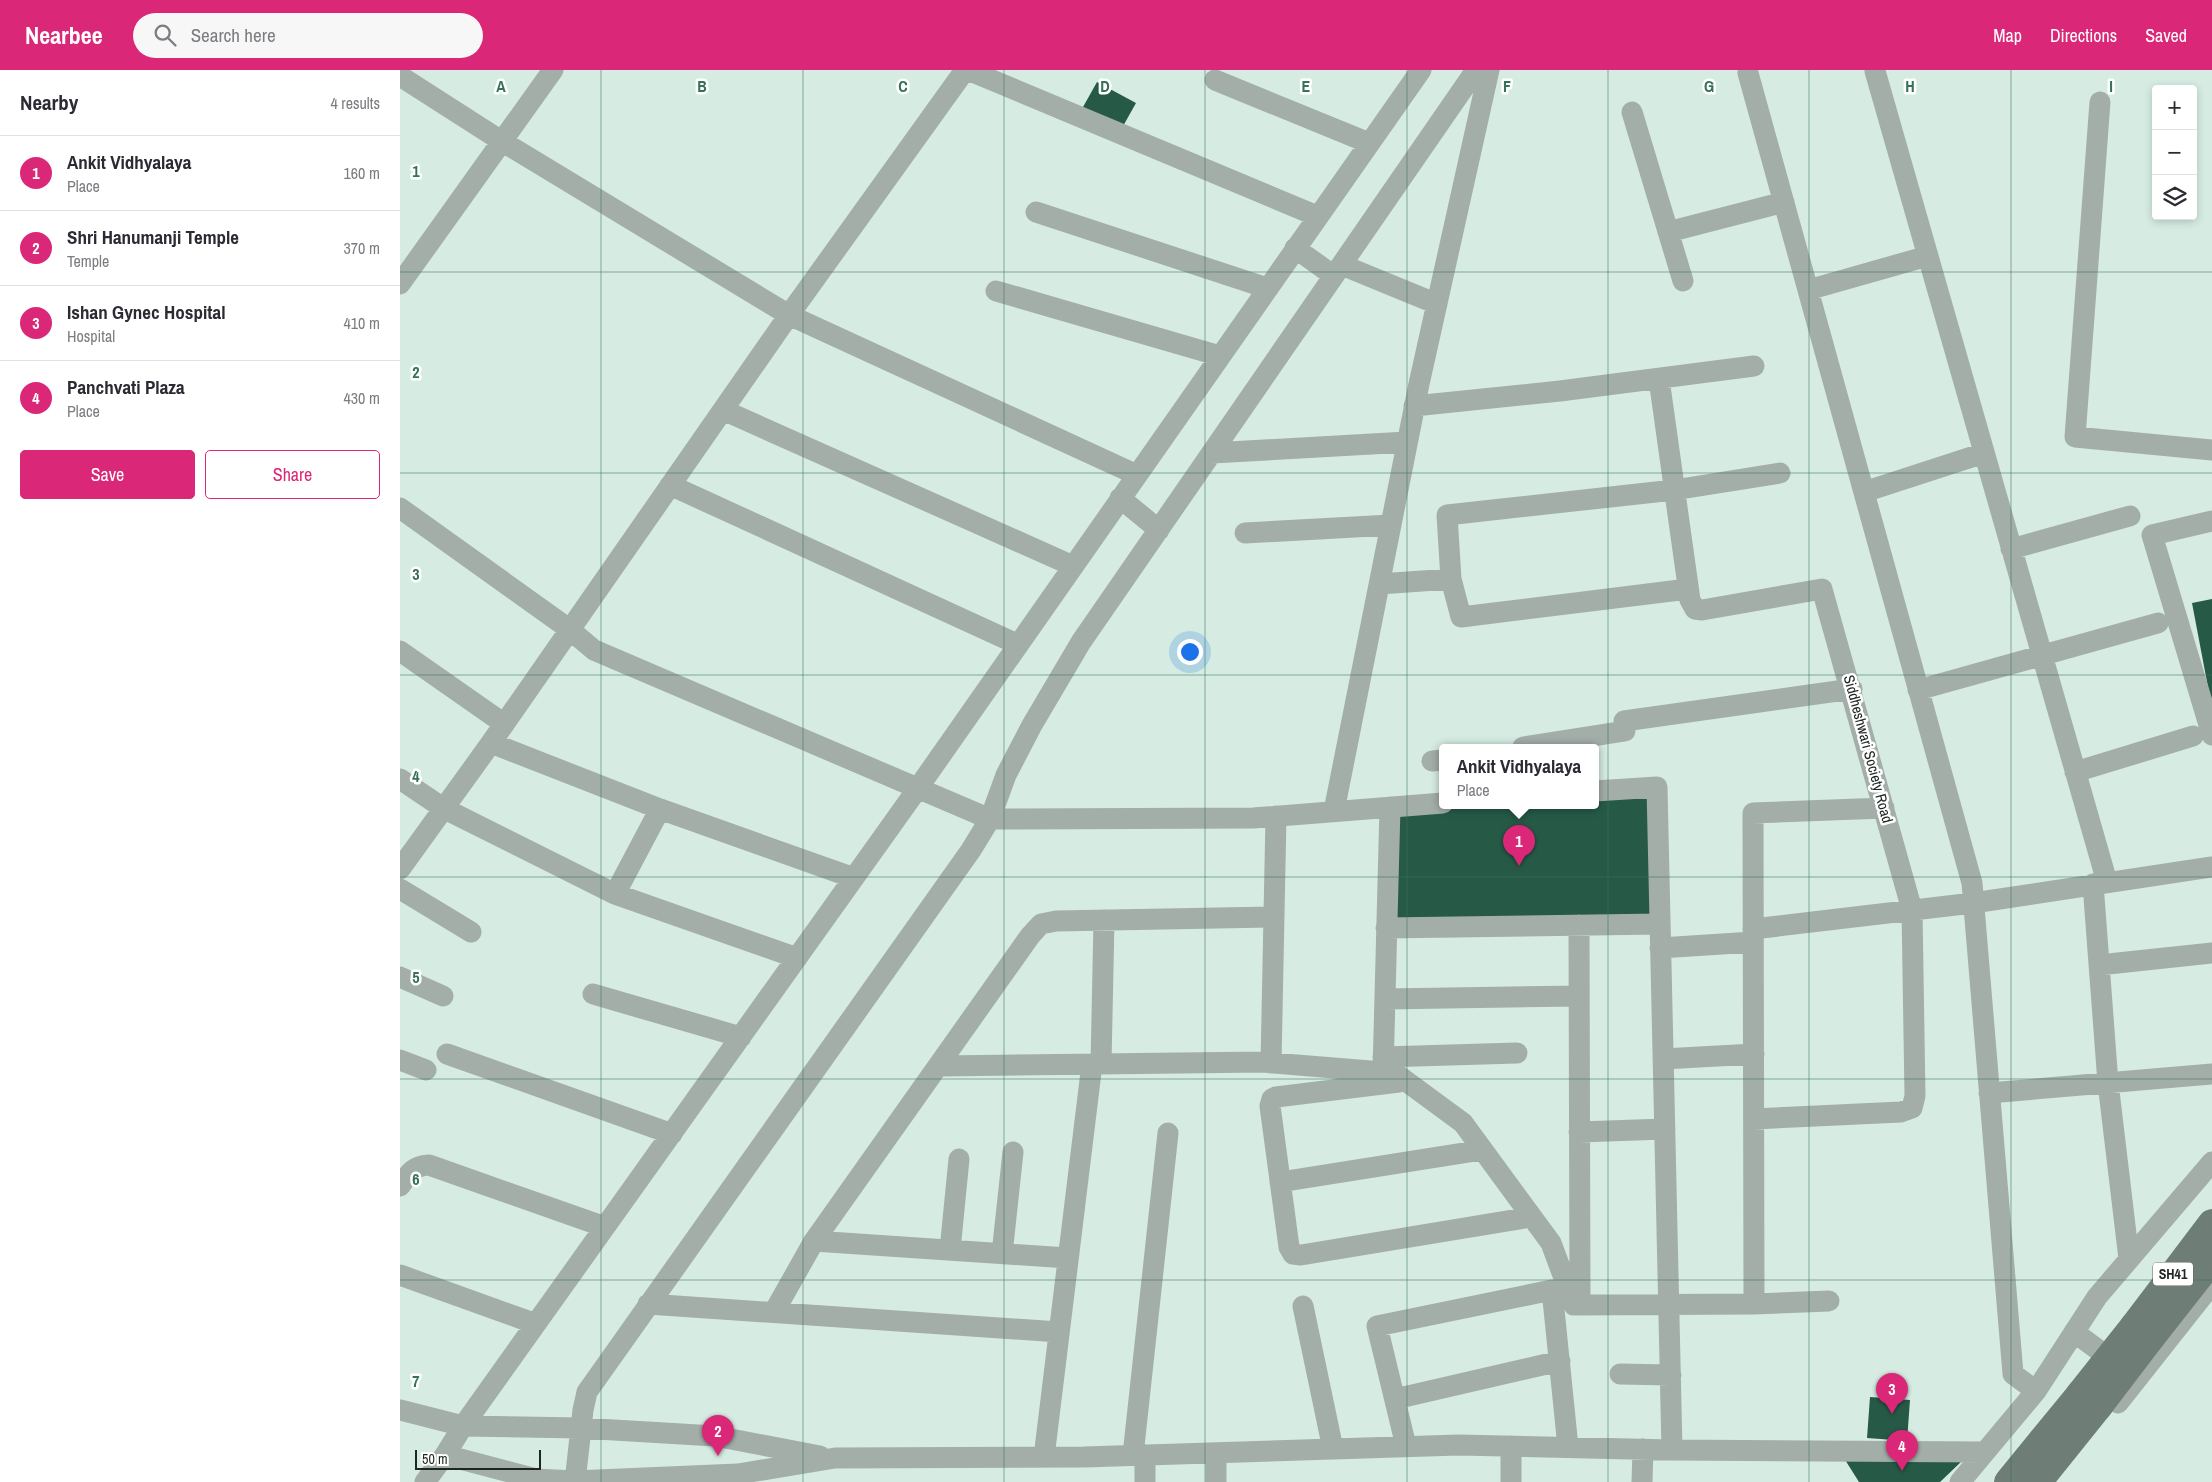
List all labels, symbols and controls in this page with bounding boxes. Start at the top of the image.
search box [133,13,483,58]
text: Nearbee [25,19,103,51]
icon: search [151,21,179,49]
text: Search here [191,22,276,48]
text: Map [1993,23,2022,48]
text: Directions [2050,23,2117,48]
text: Saved [2145,23,2187,48]
text: A [496,75,506,97]
text: B [697,75,707,97]
text: C [898,75,908,97]
text: D [1100,75,1110,97]
text: E [1302,75,1311,97]
text: F [1503,75,1511,97]
text: G [1704,75,1714,97]
text: H [1905,75,1915,97]
text: I [2109,75,2113,97]
map controls [2152,85,2197,220]
button: + [2152,85,2197,130]
text: Nearby [20,88,78,117]
text: 4 results [330,92,380,114]
button: − [2152,130,2197,175]
text: Ankit Vidhyalaya [67,149,191,175]
text: 1 [412,160,420,182]
text: 1 [32,162,40,184]
text: 160 m [344,162,380,184]
text: Place [67,175,100,197]
button: layers [2152,175,2197,220]
text: Shri Hanumanji Temple [67,224,239,250]
text: 2 [32,237,40,259]
text: 370 m [344,237,380,259]
text: Temple [67,250,109,272]
text: Ishan Gynec Hospital [67,299,225,325]
text: 3 [32,312,40,334]
text: 410 m [344,312,380,334]
text: Hospital [67,325,115,347]
text: 2 [412,361,420,383]
text: Panchvati Plaza [67,374,185,400]
text: 4 [32,387,40,409]
text: 430 m [344,387,380,409]
text: Place [67,400,100,422]
button: Save [20,450,195,499]
button: Share [205,450,380,499]
text: 3 [412,563,420,585]
your location [1177,639,1203,665]
street label: Siddheshwari Society Road [1839,673,1898,825]
popup [1439,744,1599,809]
text: Ankit Vidhyalaya [1457,753,1581,779]
text: 4 [412,765,420,787]
text: Place [1457,779,1490,801]
pin: 1 [1503,825,1535,866]
text: 5 [412,966,420,988]
text: 6 [412,1168,420,1190]
road number: SH41 [2153,1262,2193,1286]
text: 7 [412,1370,420,1392]
pin: 3 [1876,1373,1908,1414]
pin: 2 [702,1415,734,1456]
pin: 4 [1886,1430,1918,1471]
scale bar [415,1447,541,1470]
text: 50 m [422,1450,448,1468]

